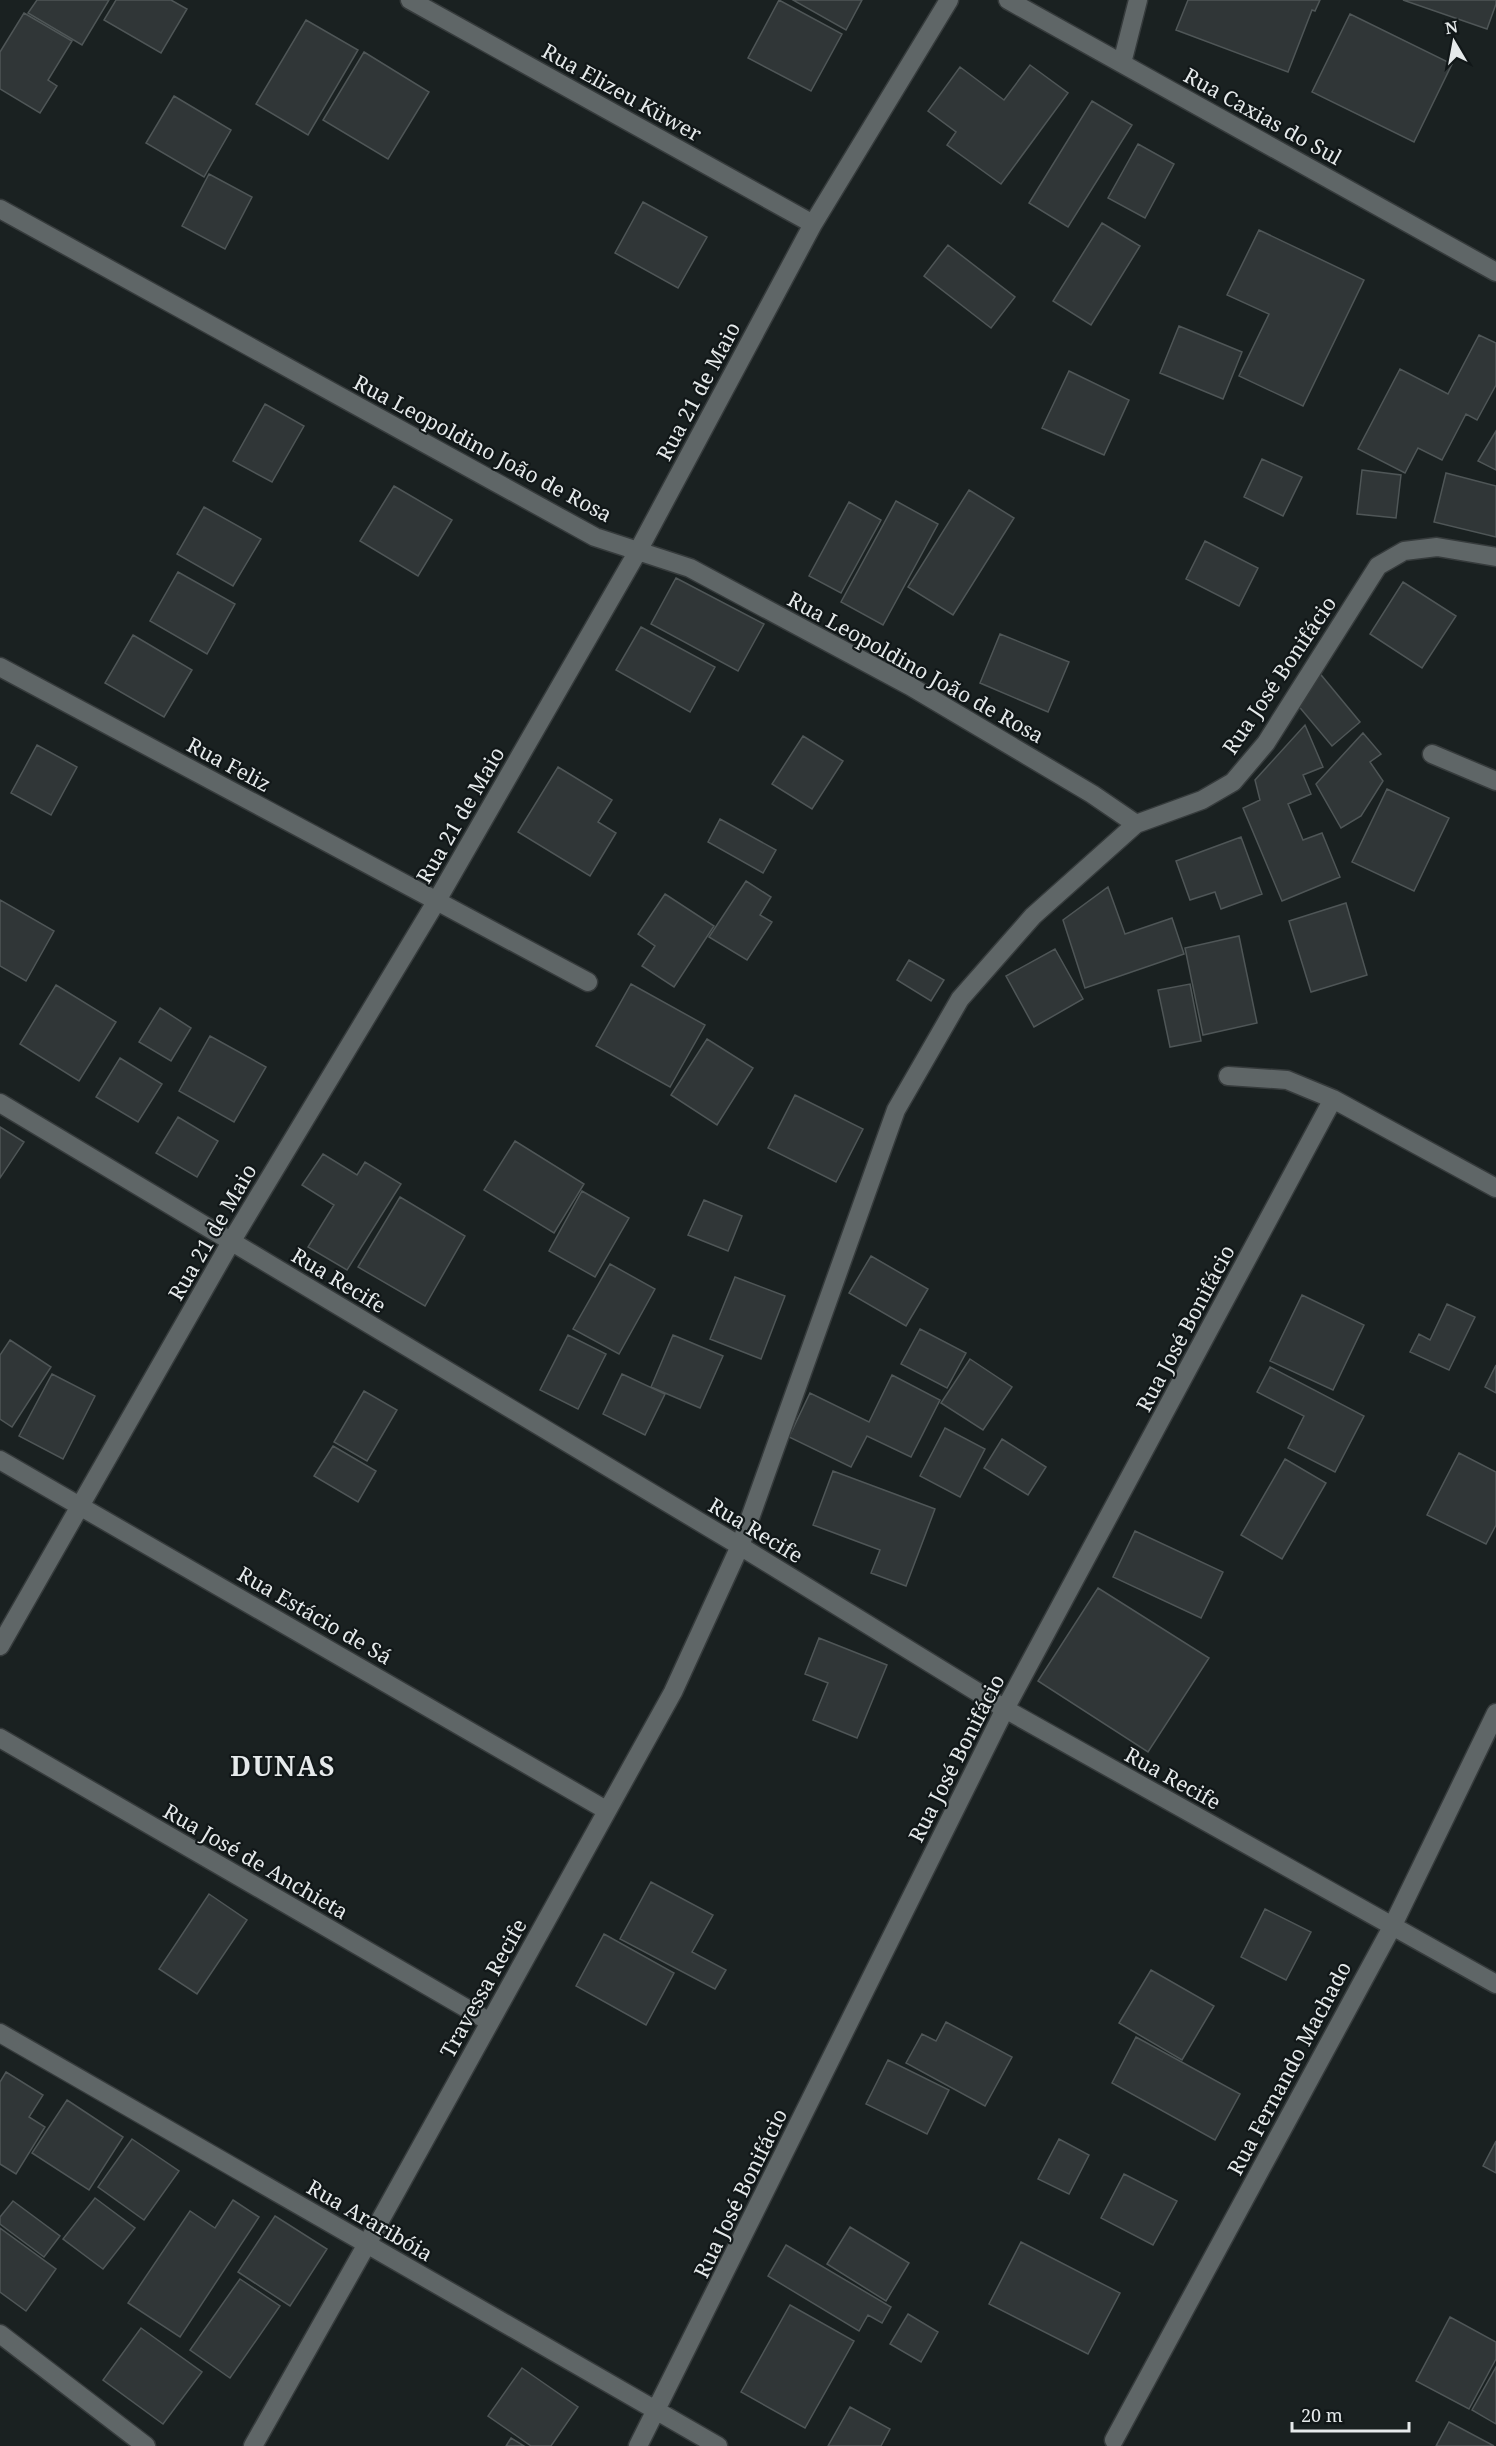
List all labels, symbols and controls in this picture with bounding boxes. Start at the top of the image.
north arrow [1424,12,1484,72]
text: N [1443,15,1460,39]
street label: Rua Elizeu Küwer [537,37,707,148]
street label: Rua Caxias do Sul [1179,61,1347,171]
street label: Rua 21 de Maio [650,317,746,465]
street label: Rua Leopoldino João de Rosa [349,368,617,528]
street label: Rua Leopoldino João de Rosa [783,585,1049,749]
street label: Rua José Bonifácio [1216,590,1342,760]
street label: Rua Feliz [182,730,276,798]
street label: Rua 21 de Maio [410,742,510,888]
street label: Rua 21 de Maio [162,1159,262,1305]
street label: Rua José Bonifácio [1129,1240,1241,1416]
street label: Rua Recife [287,1241,391,1319]
street label: Rua Recife [704,1491,808,1569]
street label: Rua Estácio de Sá [233,1559,397,1671]
street label: Rua José Bonifácio [902,1669,1010,1847]
street label: Rua Recife [1120,1740,1226,1816]
district label: DUNAS [230,1747,336,1784]
street label: Rua José de Anchieta [159,1797,353,1925]
street label: Travessa Recife [433,1913,533,2063]
street label: Rua Fernando Machado [1221,1956,1357,2180]
street label: Rua José Bonifácio [687,2104,793,2282]
street label: Rua Araribóia [302,2173,438,2267]
scale bar [1292,2395,1409,2433]
text: 20 m [1301,2403,1343,2427]

